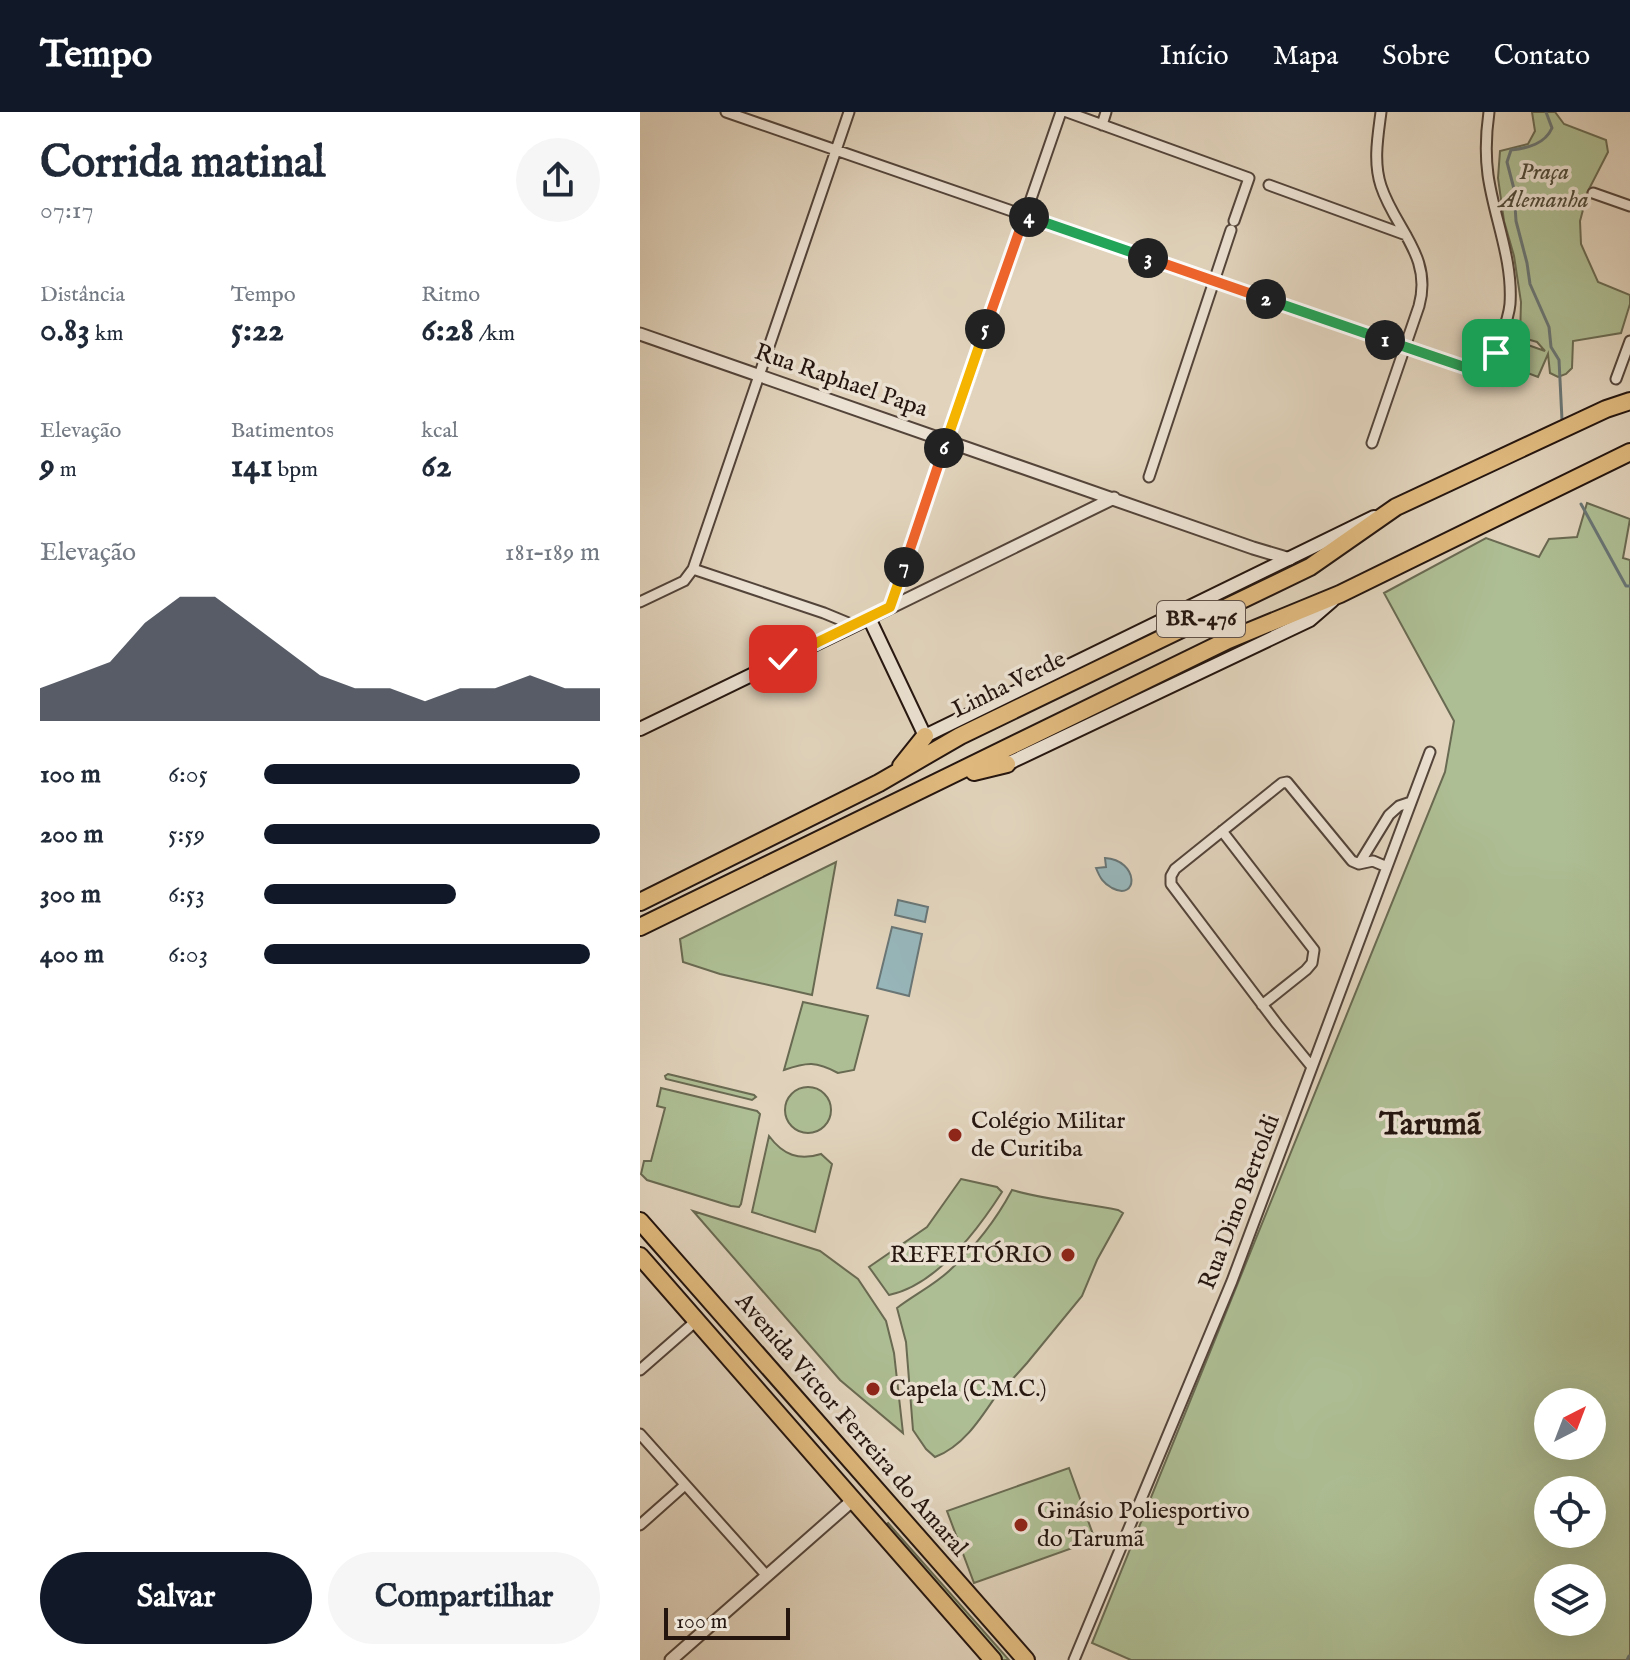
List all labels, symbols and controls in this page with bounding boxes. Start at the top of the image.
text: Tempo [40,32,152,80]
text: Início [1160,39,1229,74]
text: Mapa [1273,39,1338,74]
text: Sobre [1382,39,1450,74]
text: Contato [1494,39,1590,74]
text: Corrida matinal [40,136,325,192]
button: share [516,138,600,222]
park label: Praça Alemanha [1496,157,1589,216]
text: 07:17 [40,194,94,227]
pin: 4 [1009,197,1049,237]
text: 4 [1024,203,1034,231]
pin: 3 [1128,238,1168,278]
text: 3 [1144,244,1152,272]
pin: 2 [1246,279,1286,319]
text: Distância [40,281,125,309]
text: Tempo [231,281,296,309]
text: Ritmo [421,281,480,309]
text: 2 [1261,285,1271,313]
text: 0.83 [40,309,90,352]
text: 5:22 [231,309,284,352]
text: 6:28 [421,309,474,352]
pin: 5 [965,309,1005,349]
text: 5 [981,315,989,343]
pin [1462,319,1530,387]
text: km [90,320,124,348]
text: /km [474,320,515,348]
pin: 1 [1365,320,1405,360]
text: 1 [1381,326,1389,354]
icon: arrive [1474,331,1518,375]
street label: Rua Raphael Papa [750,337,932,425]
text: Elevação [40,417,121,445]
text: Batimentos [231,417,334,445]
text: kcal [421,417,458,445]
pin: 6 [924,428,964,468]
text: 6 [939,434,949,462]
text: 9 [40,445,55,488]
text: 141 [231,445,273,488]
text: 62 [421,445,452,488]
text: m [55,456,77,484]
text: bpm [273,456,318,484]
text: Elevação [40,536,136,569]
text: 181–189 m [505,536,600,569]
pin: 7 [884,547,924,587]
text: 7 [899,553,909,581]
road number: BR-476 [1157,601,1245,637]
pin [749,625,817,693]
icon: check [761,637,805,681]
street label: Linha Verde [947,644,1071,726]
text: 100 m [40,758,101,791]
text: 6:05 [168,758,208,791]
text: 200 m [40,818,104,851]
text: 5:59 [168,818,205,851]
text: 300 m [40,878,101,911]
text: 6:53 [168,878,205,911]
text: 400 m [40,938,104,971]
text: 6:03 [168,938,208,971]
district label: Tarumã [1378,1105,1482,1146]
place label: Colégio Militar de Curitiba [971,1106,1125,1165]
street label: Rua Dino Bertoldi [1192,1110,1288,1294]
marker: Colégio Militar de Curitiba [946,1126,964,1144]
place label: REFEITÓRIO [890,1240,1052,1271]
marker: REFEITÓRIO [1059,1246,1077,1264]
street label: Avenida Victor Ferreira do Amaral [727,1286,974,1564]
place label: Capela (C.M.C.) [889,1374,1047,1405]
marker: Capela (C.M.C.) [864,1380,882,1398]
north arrow [1534,1388,1606,1460]
map controls [1534,1388,1606,1636]
button: locate [1534,1476,1606,1548]
place label: Ginásio Poliesportivo do Tarumã [1037,1496,1250,1555]
marker: Ginásio Poliesportivo do Tarumã [1012,1516,1030,1534]
button: Salvar [40,1552,312,1644]
button: Compartilhar [328,1552,600,1644]
button: layers [1534,1564,1606,1636]
scale bar [664,1604,790,1640]
text: 100 m [676,1608,728,1636]

